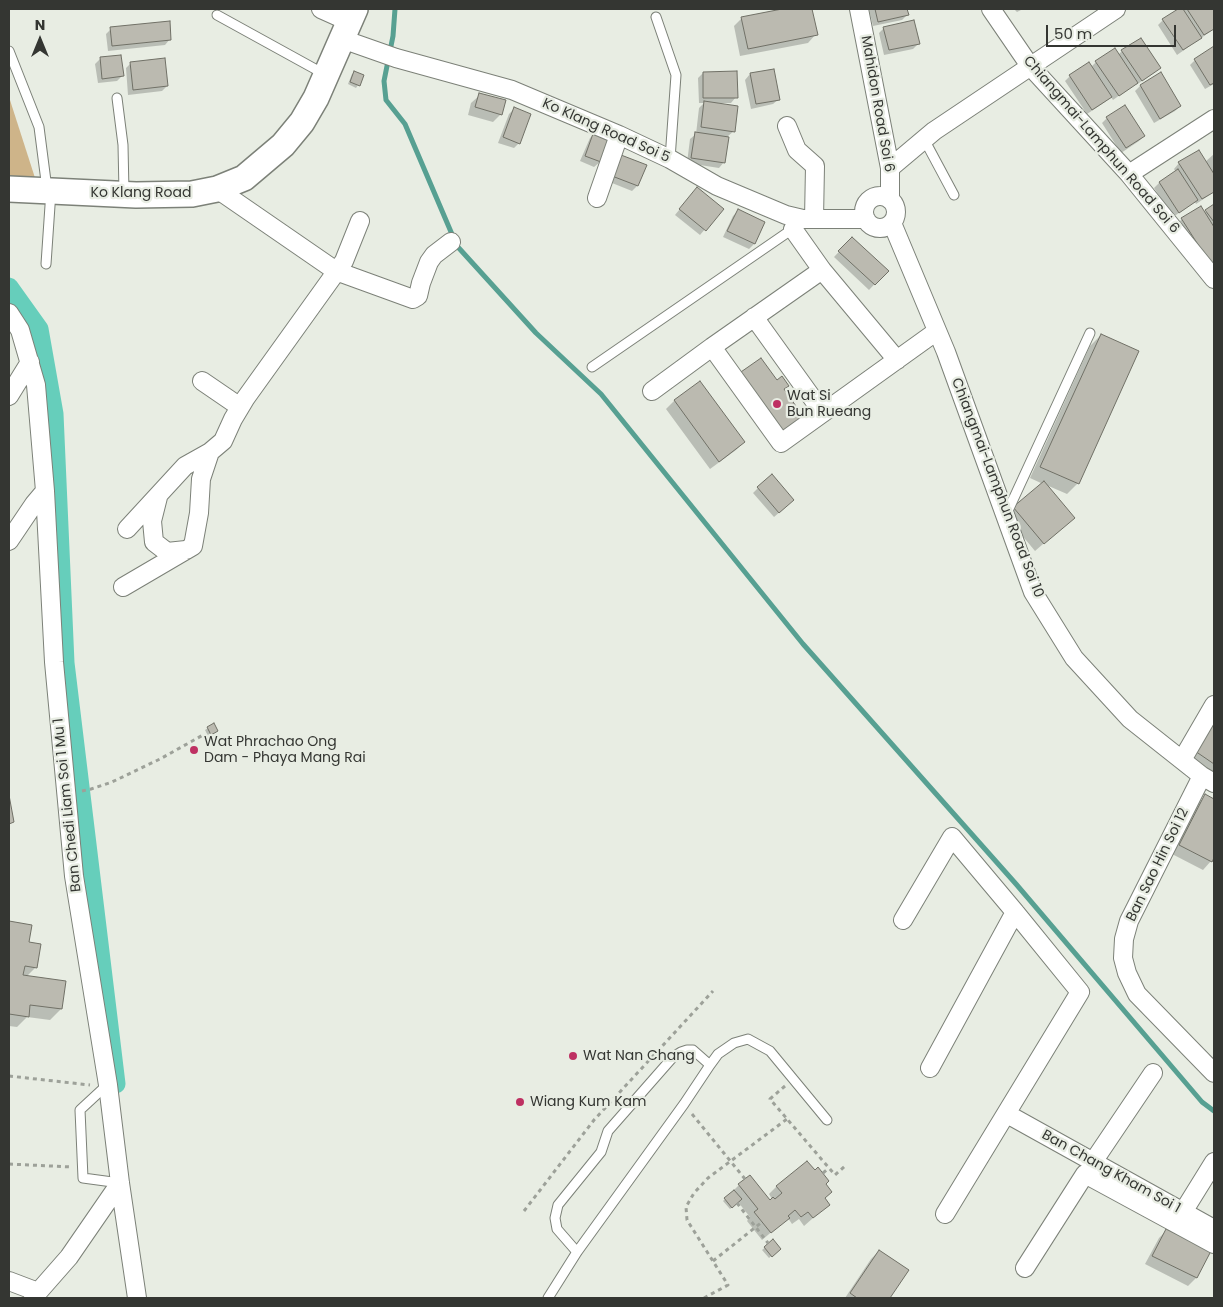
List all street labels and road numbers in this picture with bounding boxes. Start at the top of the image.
street label: Mahidon Road Soi 6 [857,34,897,174]
street label: Chiangmai-Lamphun Road Soi 6 [1019,53,1183,237]
street label: Ko Klang Road Soi 5 [540,95,672,167]
street label: Ko Klang Road [91,185,191,201]
street label: Chiangmai-Lamphun Road Soi 10 [947,376,1047,600]
street label: Ban Chedi Liam Soi 1 Mu 1 [51,717,85,893]
street label: Ban Sao Hin Soi 12 [1123,806,1193,924]
street label: Ban Chang Kham Soi 1 [1039,1127,1183,1217]

